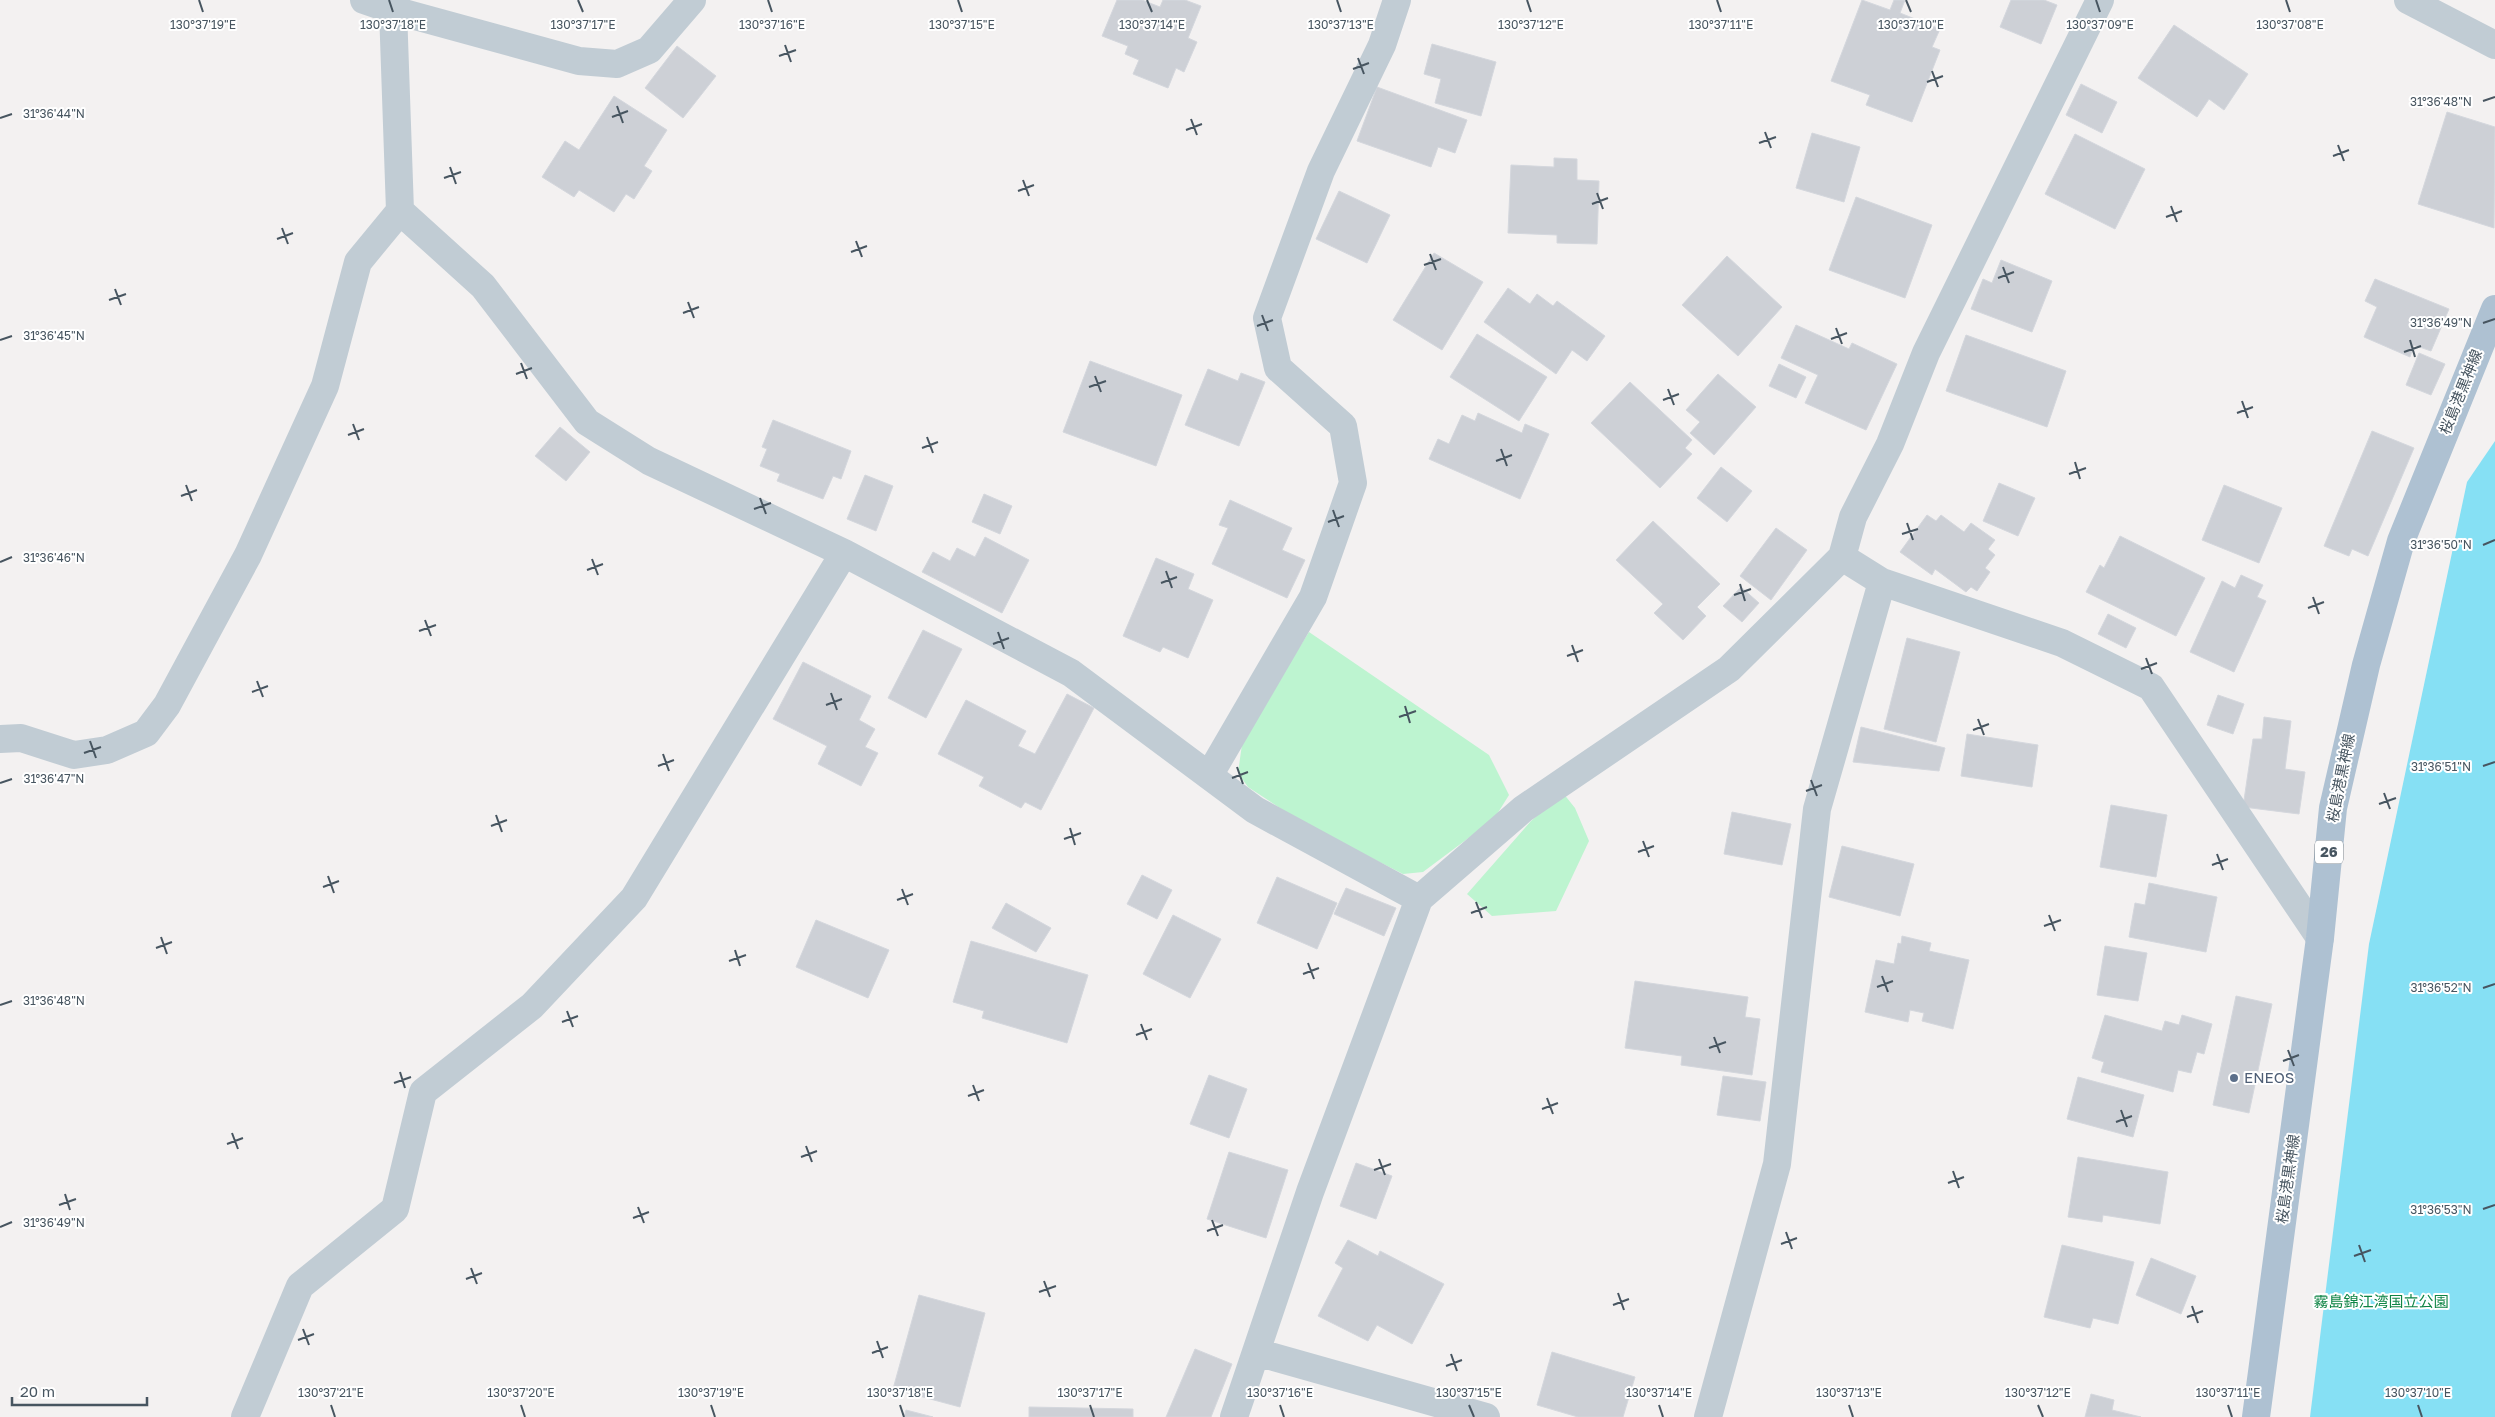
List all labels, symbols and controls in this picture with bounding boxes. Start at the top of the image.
text: 130°37'19"E [170,17,236,32]
text: 130°37'18"E [360,17,426,32]
text: 130°37'17"E [550,17,616,32]
text: 130°37'16"E [739,17,805,32]
text: 130°37'15"E [929,17,995,32]
text: 130°37'14"E [1119,17,1185,32]
text: 130°37'13"E [1308,17,1374,32]
text: 130°37'12"E [1498,17,1564,32]
text: 130°37'11"E [1689,17,1753,32]
text: 130°37'10"E [1878,17,1944,32]
text: 130°37'09"E [2066,17,2134,32]
text: 130°37'08"E [2256,17,2324,32]
text: 31°36'48"N [2410,94,2472,109]
text: 31°36'44"N [23,106,85,121]
text: 31°36'49"N [2410,315,2472,330]
text: 31°36'45"N [23,328,85,343]
street label: 桜島港黒神線 [2435,347,2485,437]
text: 31°36'50"N [2410,537,2472,552]
text: 31°36'46"N [23,550,85,565]
street label: 桜島港黒神線 [2323,732,2357,824]
text: 31°36'51"N [2411,759,2471,774]
text: 31°36'47"N [24,771,84,786]
road number: 26 [2315,840,2343,864]
text: 31°36'52"N [2410,980,2472,995]
text: 31°36'48"N [23,993,85,1008]
place label: ENEOS [2244,1068,2294,1086]
marker: ENEOS [2228,1072,2240,1084]
street label: 桜島港黒神線 [2272,1133,2302,1225]
text: 31°36'53"N [2410,1202,2472,1217]
text: 31°36'49"N [23,1215,85,1230]
park label: 霧島錦江湾国立公園 [2313,1292,2449,1310]
scale bar [12,1374,148,1406]
text: 20 m [20,1382,55,1400]
text: 130°37'21"E [298,1385,364,1400]
text: 130°37'20"E [487,1385,555,1400]
text: 130°37'19"E [678,1385,744,1400]
text: 130°37'18"E [867,1385,933,1400]
text: 130°37'17"E [1057,1385,1123,1400]
text: 130°37'16"E [1247,1385,1313,1400]
text: 130°37'15"E [1436,1385,1502,1400]
text: 130°37'14"E [1626,1385,1692,1400]
text: 130°37'13"E [1816,1385,1882,1400]
text: 130°37'12"E [2005,1385,2071,1400]
text: 130°37'11"E [2196,1385,2260,1400]
text: 130°37'10"E [2385,1385,2451,1400]

